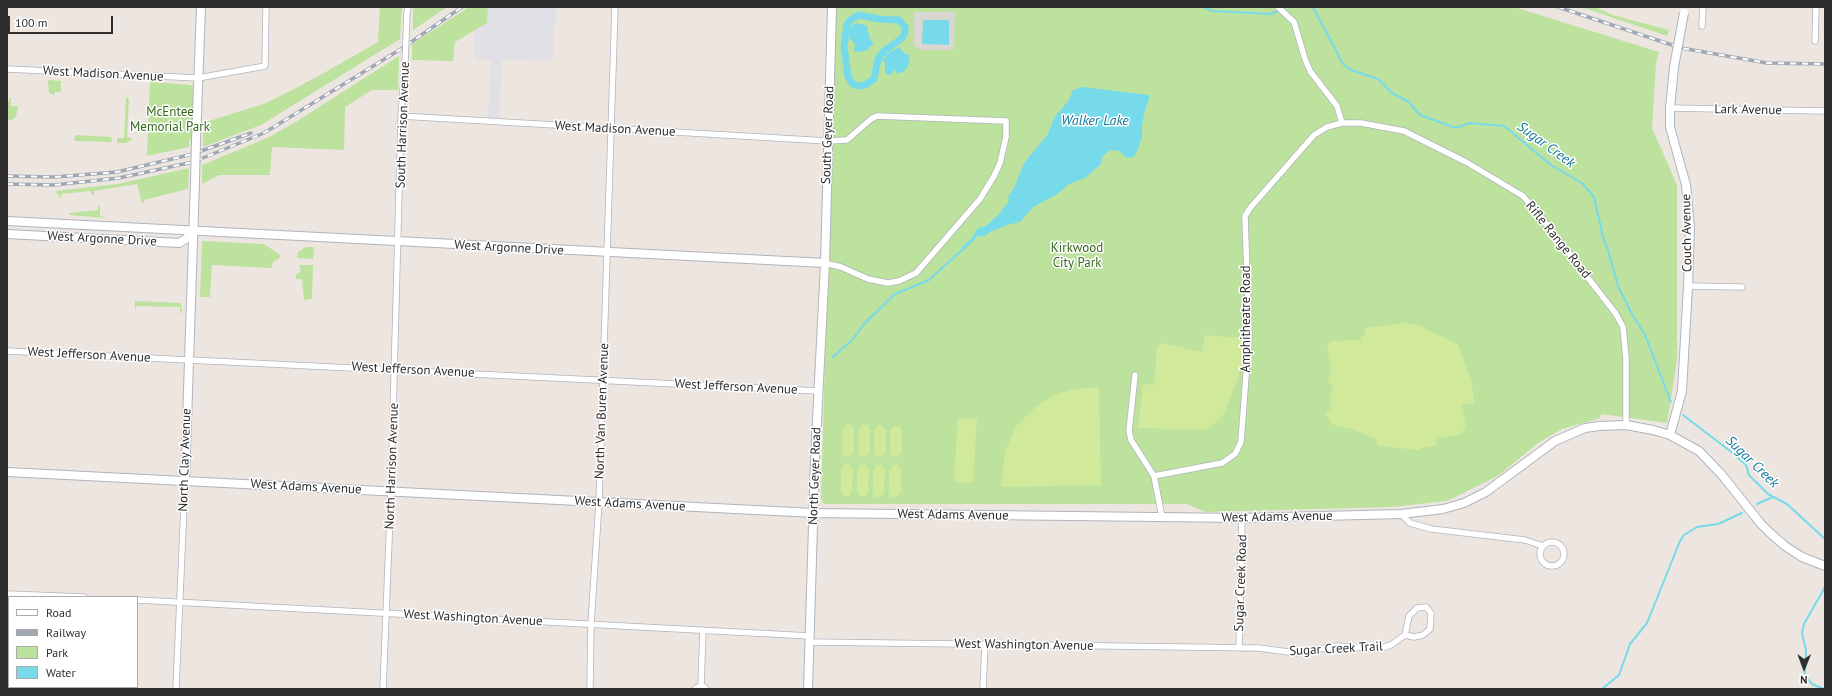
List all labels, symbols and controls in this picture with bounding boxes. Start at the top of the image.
scale bar [10,8,115,34]
text: 100 m [15,15,48,30]
street label: South Harrison Avenue [393,61,413,189]
street label: West Madison Avenue [42,63,164,85]
street label: South Geyer Road [818,86,838,184]
street label: Lark Avenue [1714,102,1782,118]
park label: McEntee Memorial Park [130,104,210,135]
water label: Walker Lake [1061,113,1129,129]
street label: West Madison Avenue [554,118,676,140]
water label: Sugar Creek [1514,118,1578,172]
street label: Couch Avenue [1679,194,1695,272]
street label: Rifle Range Road [1522,198,1594,282]
street label: West Argonne Drive [47,228,157,250]
street label: West Argonne Drive [454,237,564,259]
park label: Kirkwood City Park [1051,240,1103,271]
street label: Amphitheatre Road [1238,266,1254,372]
street label: North Van Buren Avenue [592,343,612,479]
street label: West Jefferson Avenue [27,344,151,366]
street label: West Jefferson Avenue [351,359,475,381]
street label: West Jefferson Avenue [674,376,798,398]
street label: North Harrison Avenue [382,402,402,530]
street label: North Clay Avenue [175,408,195,512]
street label: North Geyer Road [805,427,825,525]
water label: Sugar Creek [1722,433,1782,491]
street label: West Adams Avenue [250,476,362,498]
street label: West Adams Avenue [574,493,686,515]
street label: West Adams Avenue [897,506,1009,524]
street label: West Adams Avenue [1221,508,1333,526]
street label: Sugar Creek Road [1232,534,1250,632]
legend [8,596,138,688]
text: Road [46,605,71,620]
street label: West Washington Avenue [403,607,543,629]
text: Railway [46,625,86,640]
street label: West Washington Avenue [954,636,1094,654]
street label: Sugar Creek Trail [1289,639,1383,659]
text: Park [46,645,68,660]
north arrow [1784,648,1824,688]
text: Water [46,665,76,680]
text: N [1800,673,1808,687]

